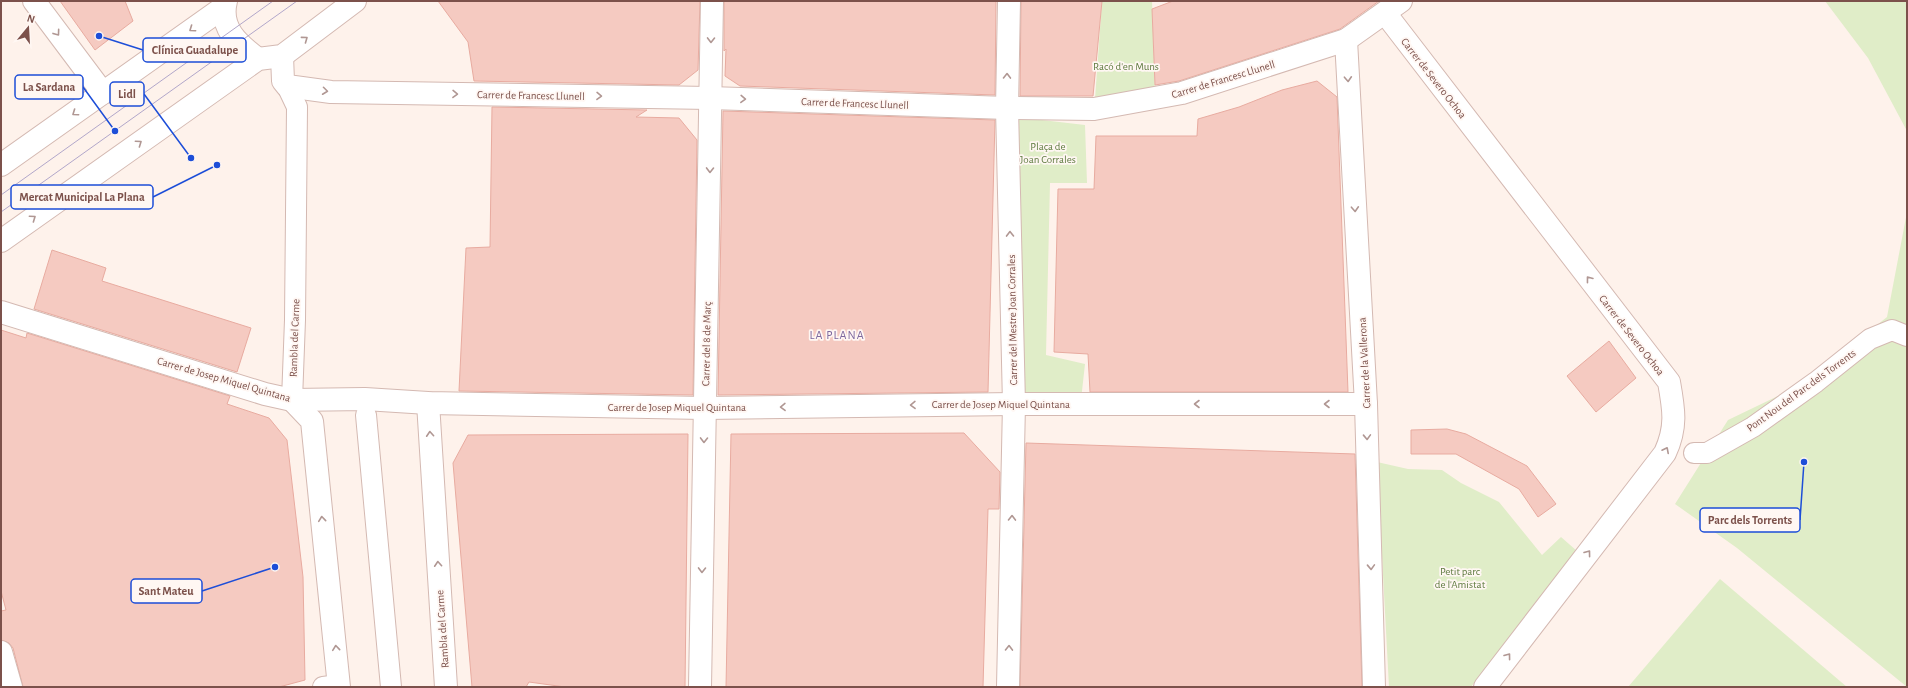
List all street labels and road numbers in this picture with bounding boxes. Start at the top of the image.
street label: Carrer de Severo Ochoa [1399,36,1468,121]
street label: Carrer de Francesc Llunell [1170,58,1276,100]
street label: Carrer de Francesc Llunell [477,89,585,102]
street label: Carrer de Francesc Llunell [801,96,909,111]
street label: Carrer del Mestre Joan Corrales [1006,254,1019,386]
street label: Carrer de Severo Ochoa [1597,293,1666,378]
street label: Rambla del Carme [288,299,301,377]
street label: Carrer del 8 de Març [700,301,713,386]
street label: Carrer de la Vallerona [1357,317,1372,409]
street label: Pont Nou del Parc dels Torrents [1745,347,1858,434]
street label: Carrer de Josep Miquel Quintana [156,355,292,404]
street label: Carrer de Josep Miquel Quintana [932,399,1070,410]
street label: Carrer de Josep Miquel Quintana [608,402,746,413]
street label: Rambla del Carme [434,590,451,668]

